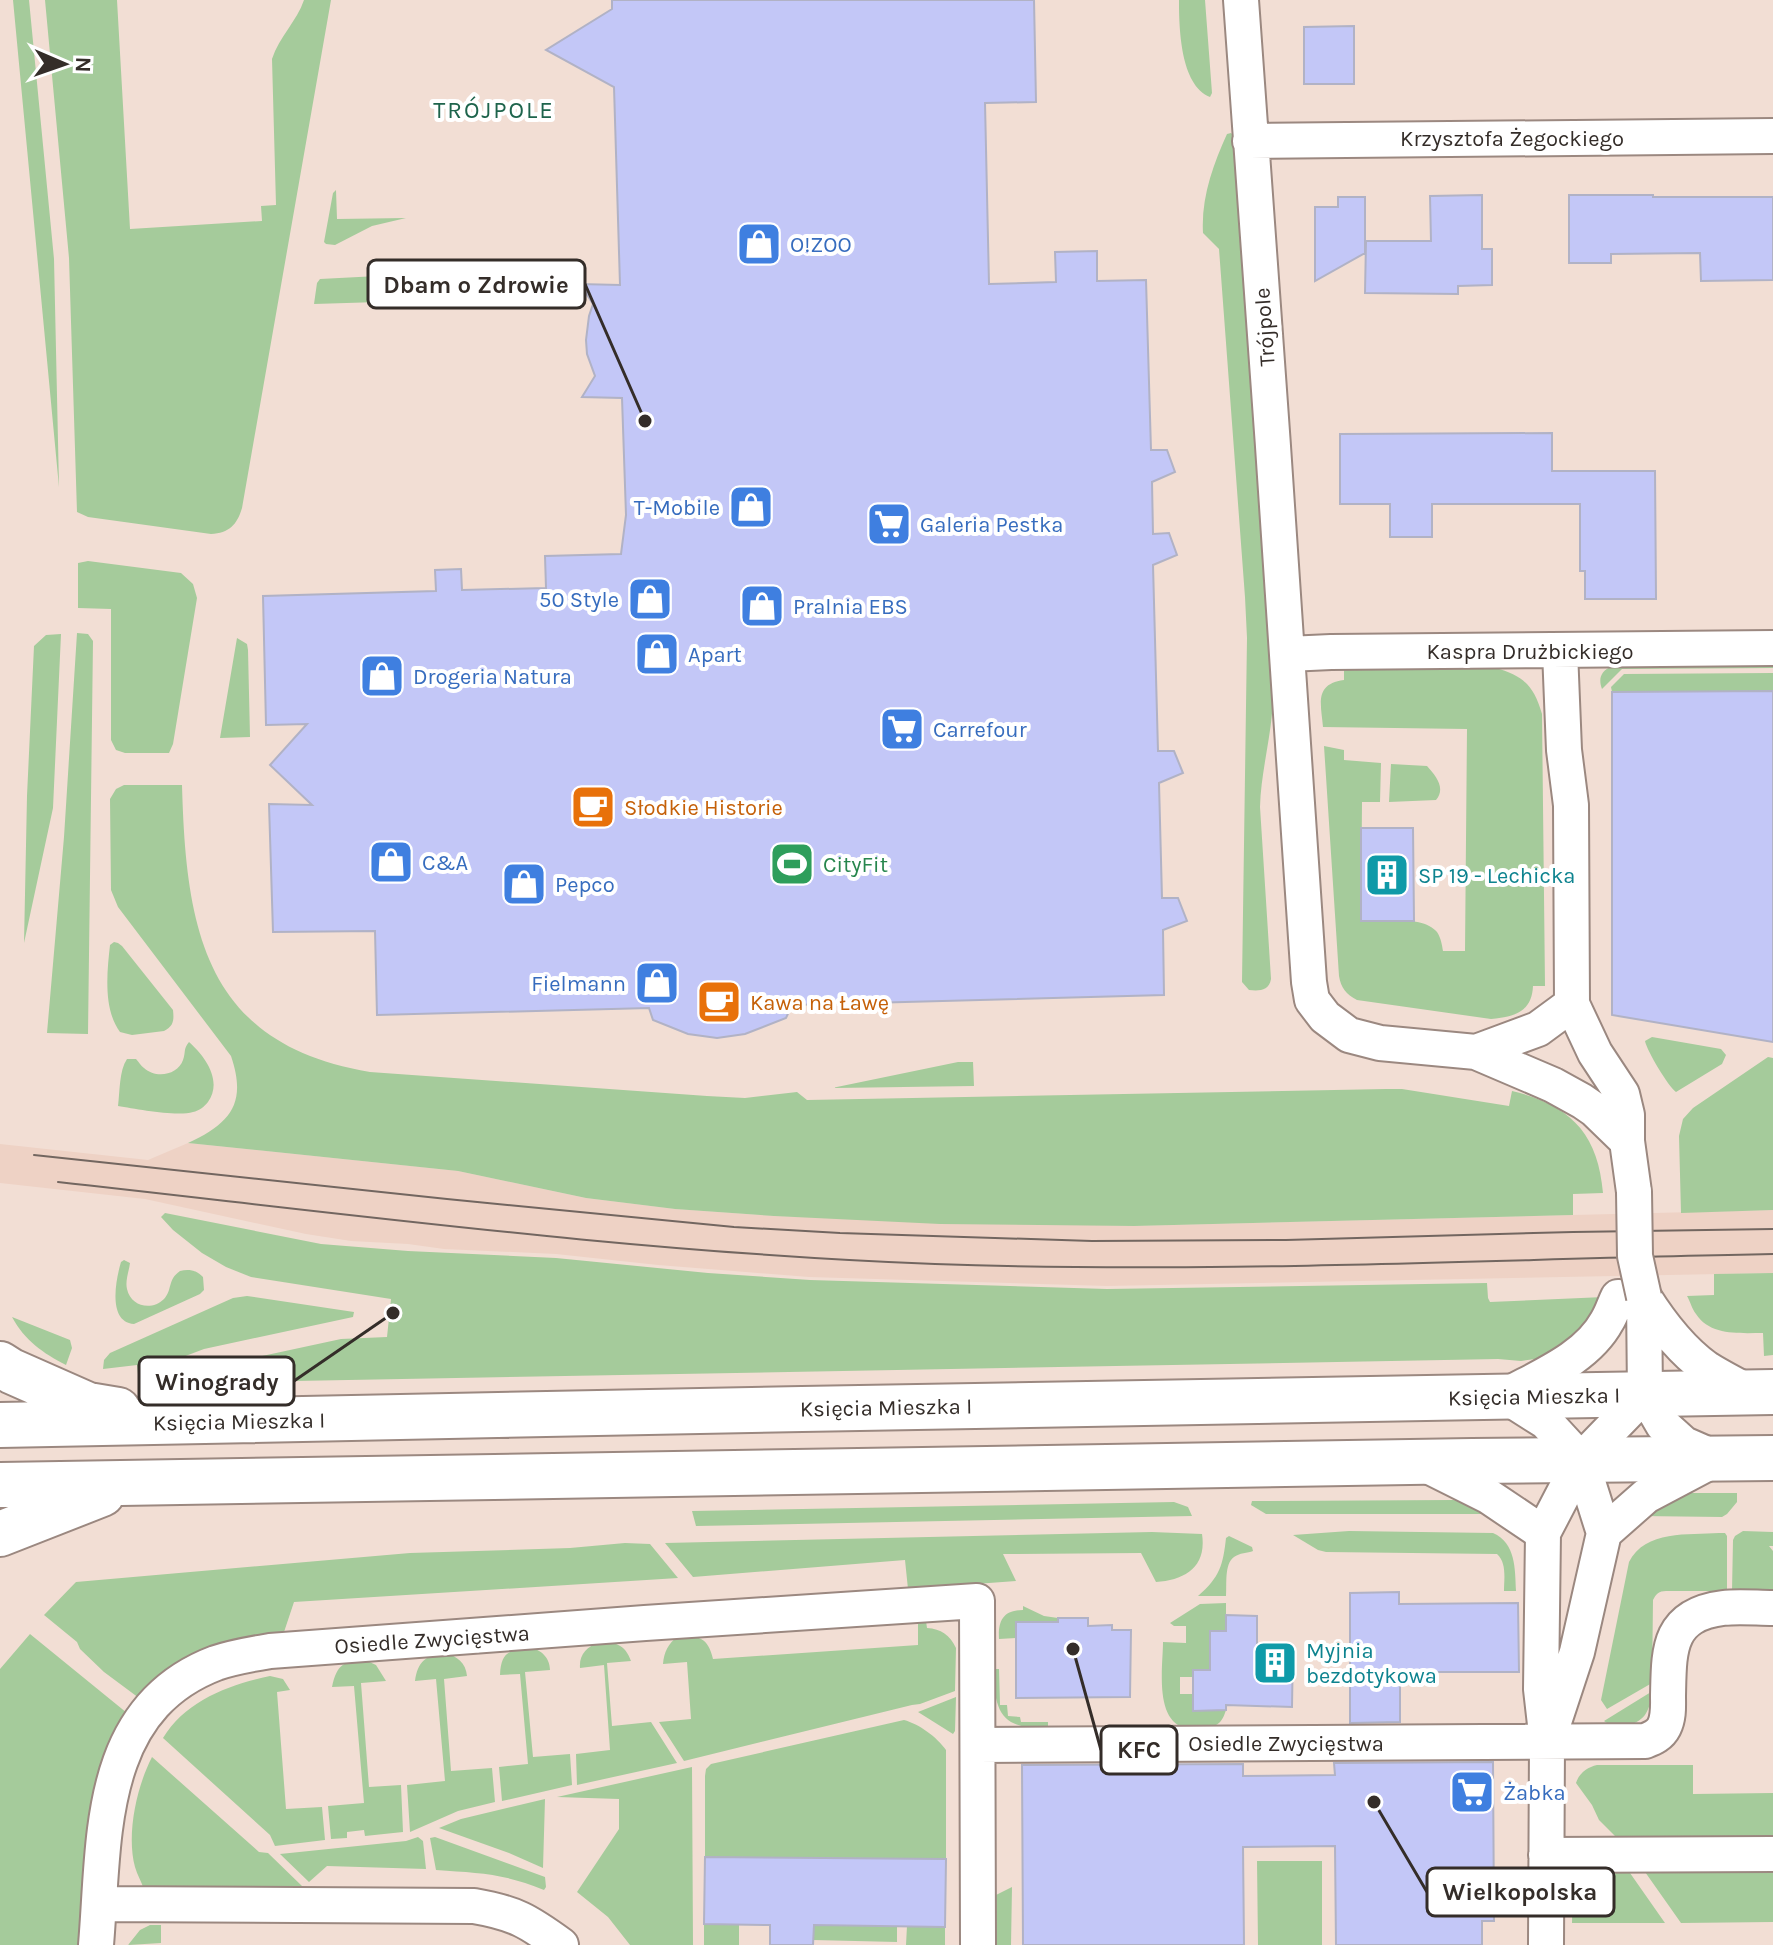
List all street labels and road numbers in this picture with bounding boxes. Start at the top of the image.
street label: Krzysztofa Żegockiego [1400,126,1624,152]
street label: Trójpole [1249,287,1281,367]
street label: Kaspra Drużbickiego [1426,639,1634,665]
street label: Księcia Mieszka I [1448,1382,1620,1412]
street label: Księcia Mieszka I [800,1393,972,1423]
street label: Księcia Mieszka I [153,1407,325,1437]
street label: Osiedle Zwycięstwa [334,1620,531,1660]
street label: Osiedle Zwycięstwa [1188,1731,1384,1757]

